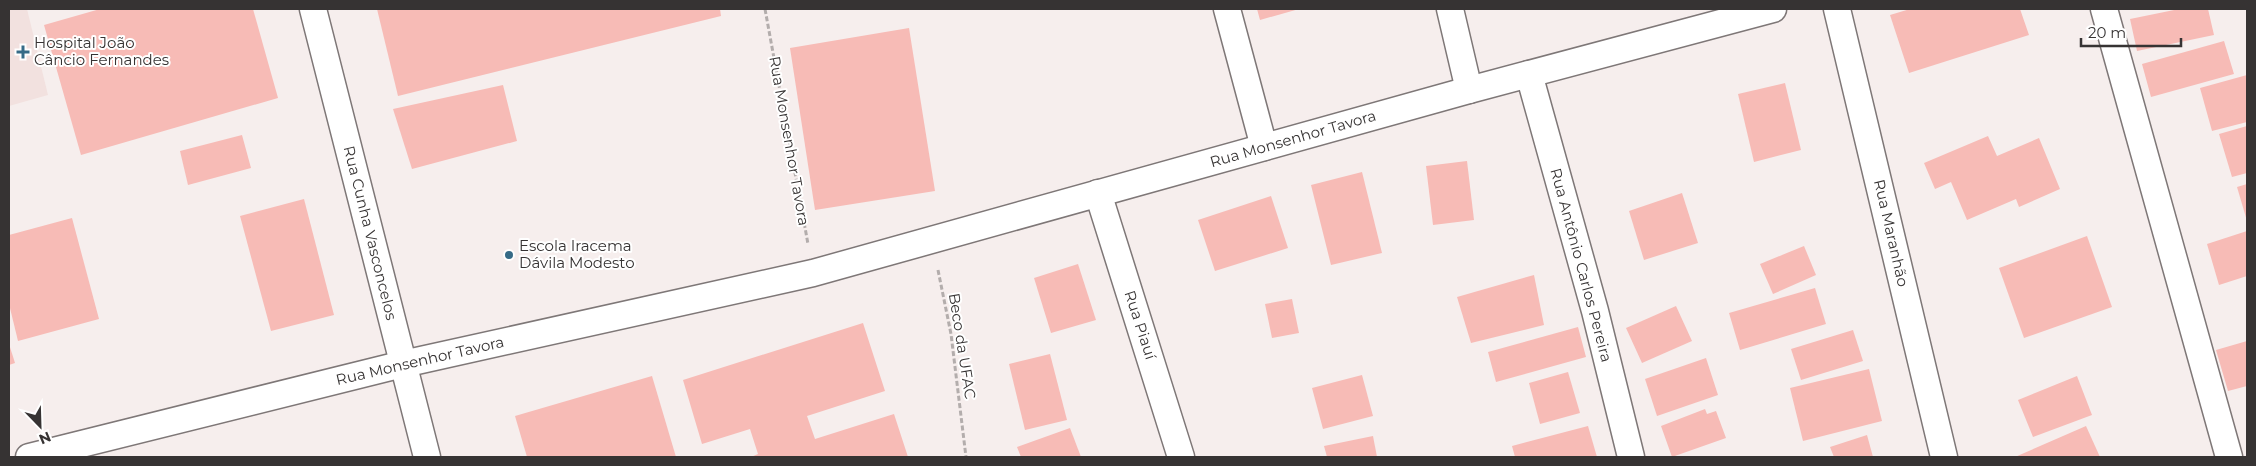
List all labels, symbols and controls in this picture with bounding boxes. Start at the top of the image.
scale bar [2081,15,2181,47]
text: 20 m [2088,23,2126,42]
place label: Hospital João Câncio Fernandes [34,33,169,69]
marker: Hospital João Câncio Fernandes [16,45,30,59]
street label: Rua Monsenhor Tavora [765,55,814,227]
street label: Rua Monsenhor Tavora [1208,106,1378,171]
street label: Rua Cunha Vasconcelos [340,144,401,322]
street label: Rua Antônio Carlos Pereira [1546,166,1617,364]
street label: Rua Maranhão [1870,177,1913,288]
place label: Escola Iracema Dávila Modesto [519,236,635,272]
marker: Escola Iracema Dávila Modesto [503,249,515,261]
street label: Rua Piauí [1120,288,1161,363]
street label: Beco da UFAC [945,292,980,401]
street label: Rua Monsenhor Tavora [334,332,506,389]
north arrow [15,401,65,451]
text: N [36,427,54,448]

